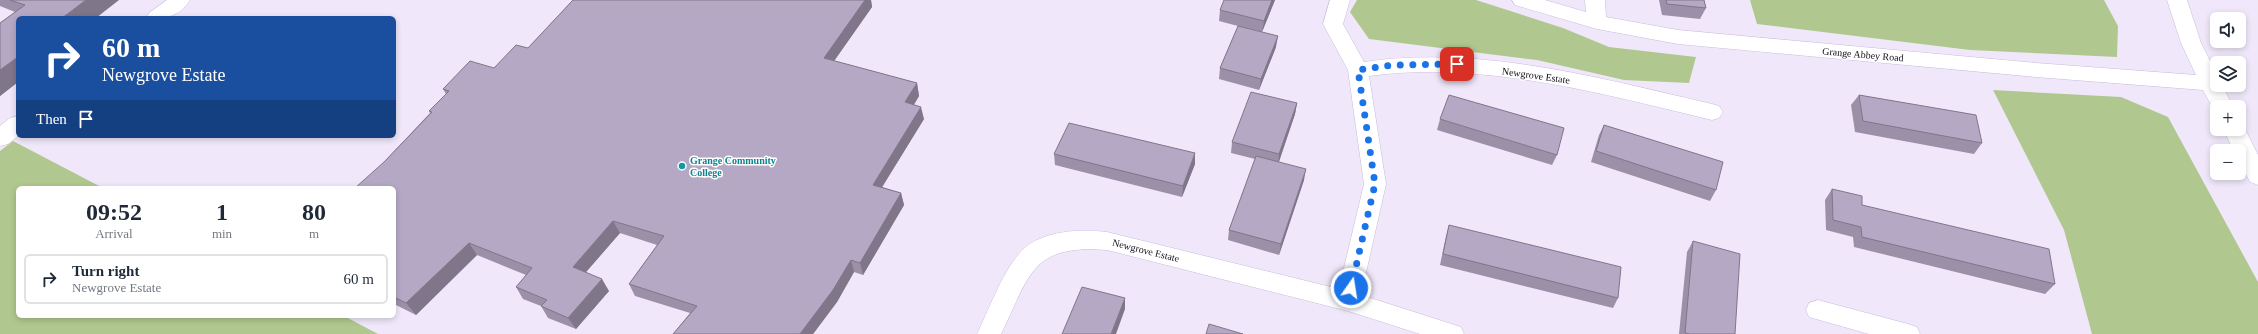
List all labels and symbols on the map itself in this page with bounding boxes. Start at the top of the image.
street label: Grange Abbey Road [1822,45,1904,64]
pin [1440,47,1474,81]
street label: Newgrove Estate [1501,65,1571,86]
place label: Grange Community College [690,155,776,178]
marker: Grange Community College [677,161,687,171]
street label: Newgrove Estate [1111,237,1181,264]
position arrow [1330,267,1372,309]

